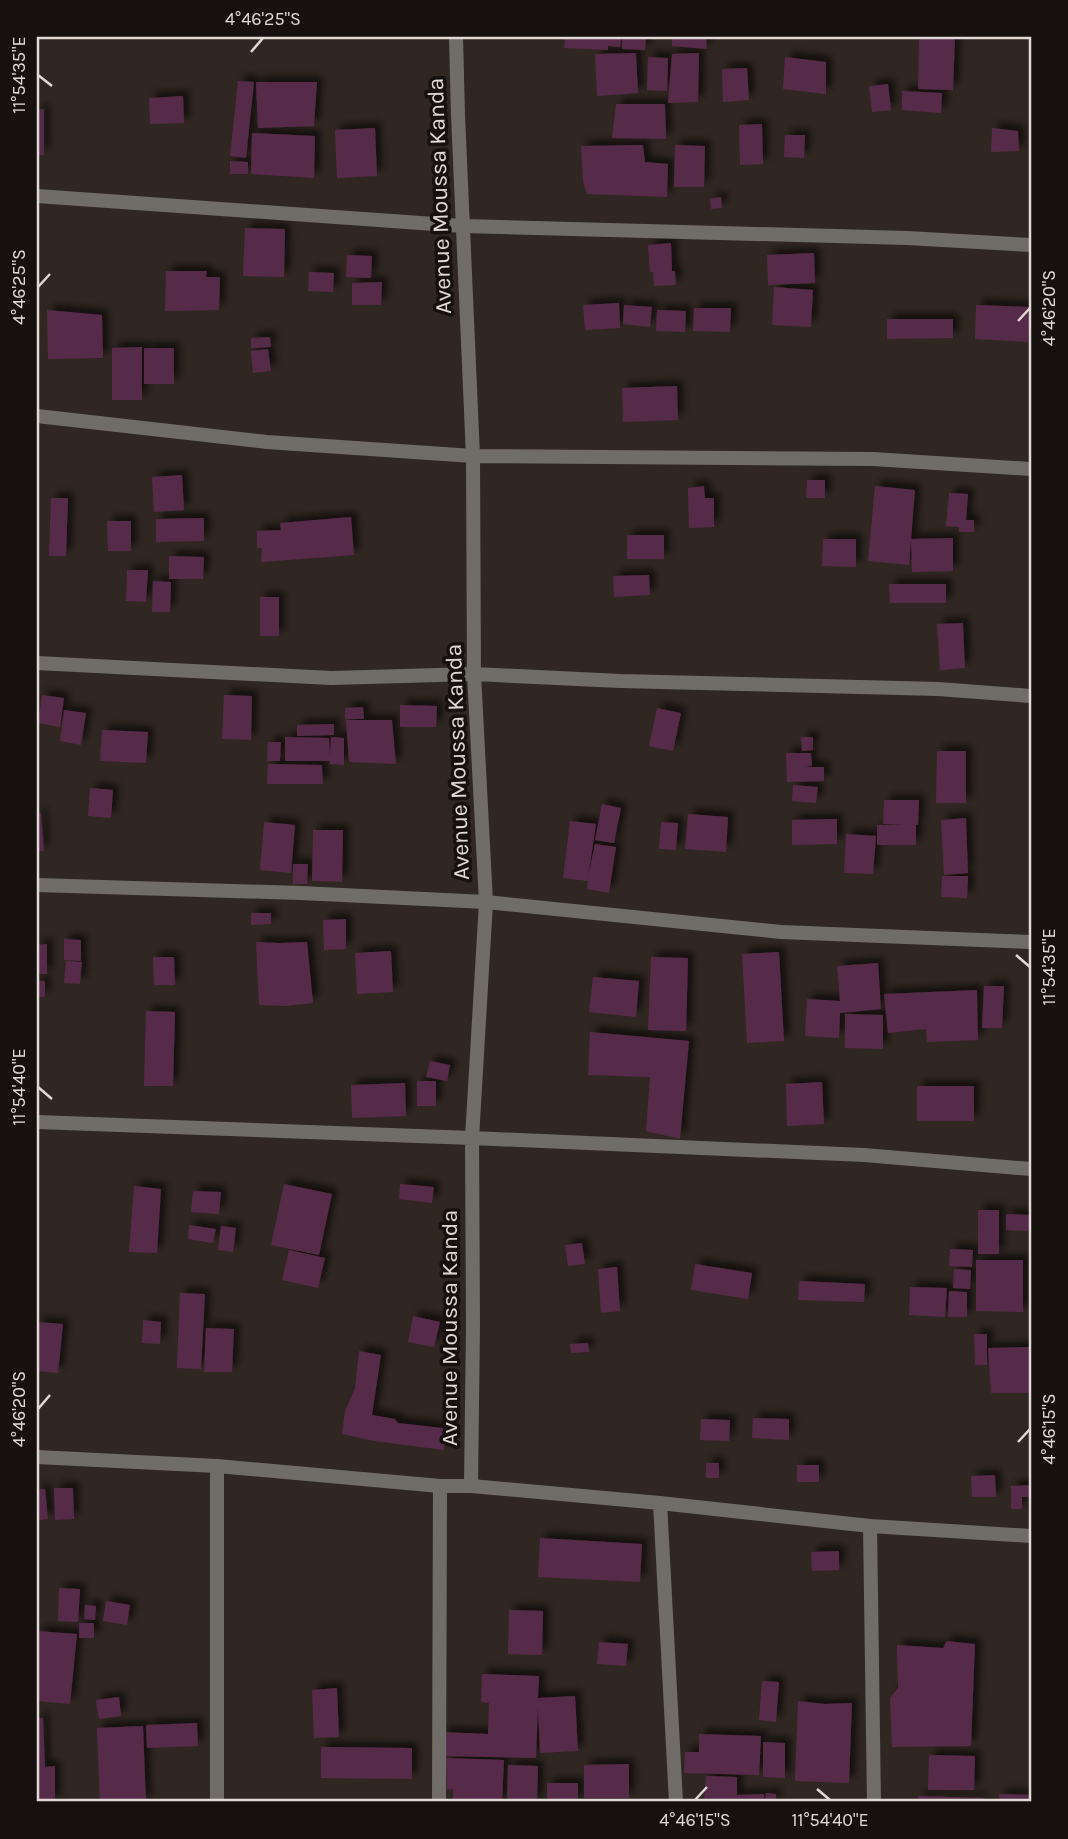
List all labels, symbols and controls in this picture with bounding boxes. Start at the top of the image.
text: 4°46'25"S [225,8,301,30]
text: 11°54'35"E [8,36,30,114]
street label: Avenue Moussa Kanda [422,77,457,314]
text: 4°46'25"S [8,249,30,325]
text: 4°46'20"S [1038,270,1060,346]
street label: Avenue Moussa Kanda [440,643,475,880]
text: 11°54'35"E [1038,928,1060,1006]
text: 11°54'40"E [8,1048,30,1126]
street label: Avenue Moussa Kanda [436,1210,463,1446]
text: 4°46'20"S [8,1371,30,1447]
text: 4°46'15"S [1038,1393,1060,1465]
text: 4°46'15"S [659,1809,731,1831]
text: 11°54'40"E [791,1809,869,1831]

